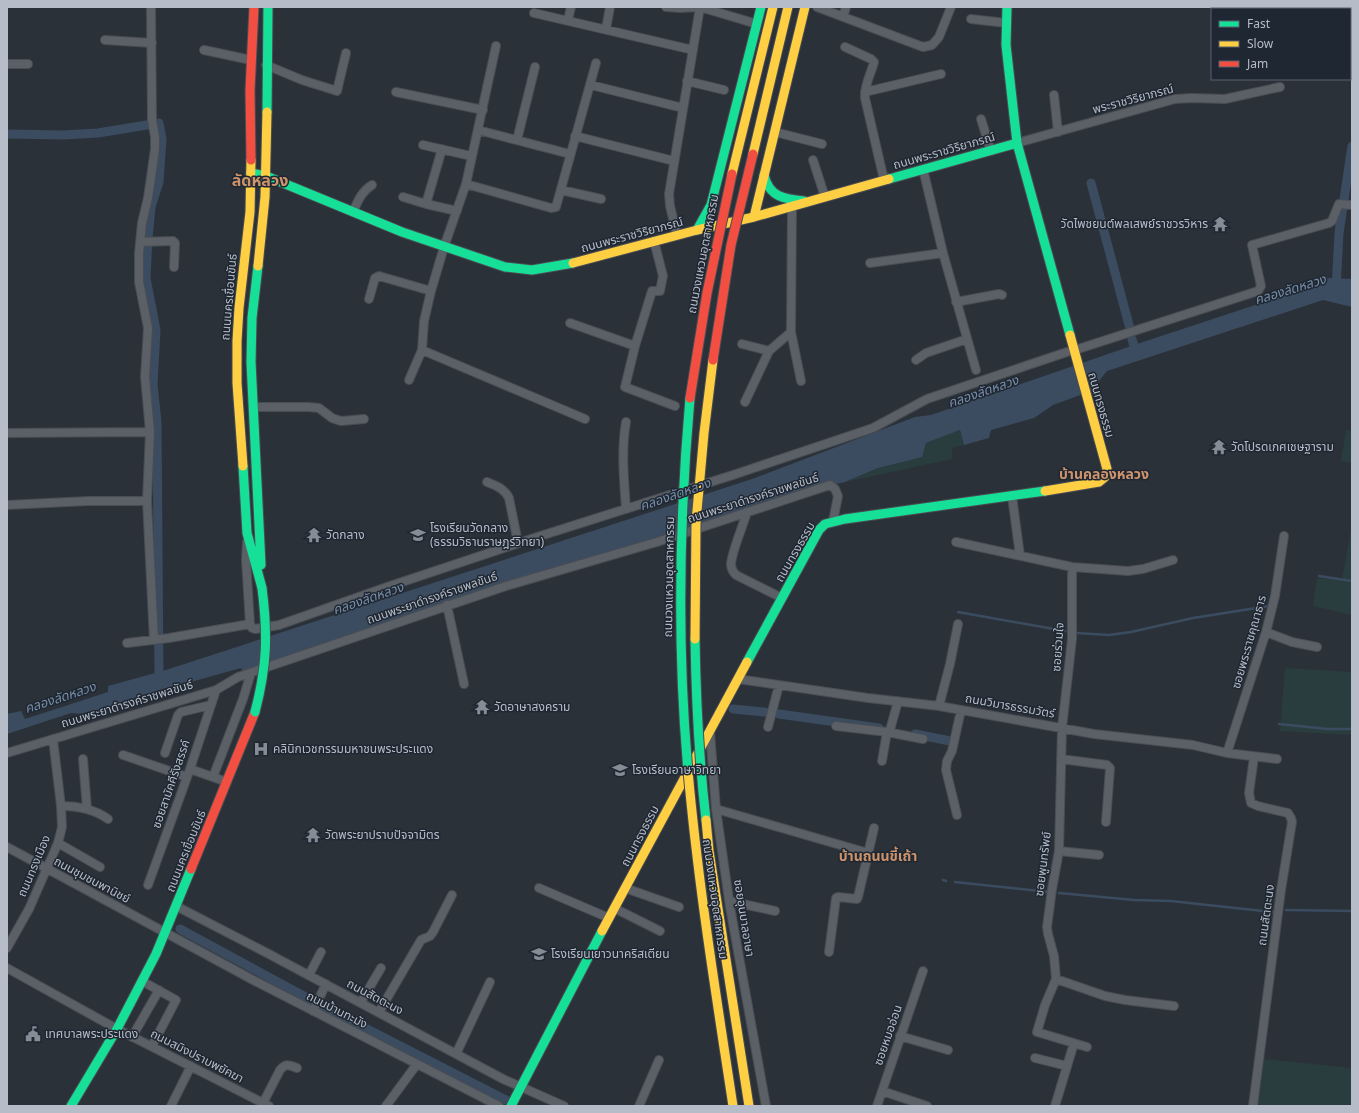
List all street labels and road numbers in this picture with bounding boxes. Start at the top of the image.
street label: พระราชวิริยาภรณ์ [1090,80,1175,118]
street label: ถนนพระราชวิริยาภรณ์ [891,128,997,173]
street label: ถนนวงแหวนอุตสาหกรรม [683,193,722,315]
street label: ถนนพระราชวิริยาภรณ์ [579,213,685,256]
street label: ถนนนครเขื่อนขันธ์ [216,253,241,341]
street label: ถนนทรงธรรม [1084,370,1119,439]
street label: ถนนพระยาดำรงค์ราชพลขันธ์ [685,468,821,527]
street label: ถนนวงแหวนอุตสาหกรรม [659,516,678,638]
street label: ถนนทรงธรรม [770,518,819,585]
street label: ถนนพระยาดำรงค์ราชพลขันธ์ [364,567,500,628]
street label: ซอยพระราชคุณาธาร [1227,593,1270,691]
street label: ซอยร่วมใจ [1047,622,1068,672]
street label: ถนนพระยาดำรงค์ราชพลขันธ์ [59,675,195,732]
street label: ถนนวิมารธรรมวัตร์ [964,689,1057,722]
street label: ซอยสามัคคีรังสรรค์ [147,737,194,830]
street label: ถนนทรงธรรม [616,802,663,869]
street label: ถนนนครเขื่อนขันธ์ [161,807,210,894]
street label: ซอยพูนทรัพย์ [1030,831,1055,897]
street label: ถนนทรงเมือง [13,832,54,899]
street label: ถนนวงแหวนอุตสาหกรรม [699,838,732,960]
street label: ถนนชุมชนพานิชย์ [51,852,133,907]
street label: ซอยอุนบาลอาษา [730,878,759,958]
street label: ถนนสัตตะนง [1253,883,1278,947]
street label: ถนนสัตตะนง [344,975,407,1019]
street label: ถนนบ้านทะมัง [304,987,371,1032]
street label: ซอยหมออ่อน [869,1002,906,1067]
street label: ถนนสมิงปราบพยัคฆา [148,1025,247,1086]

